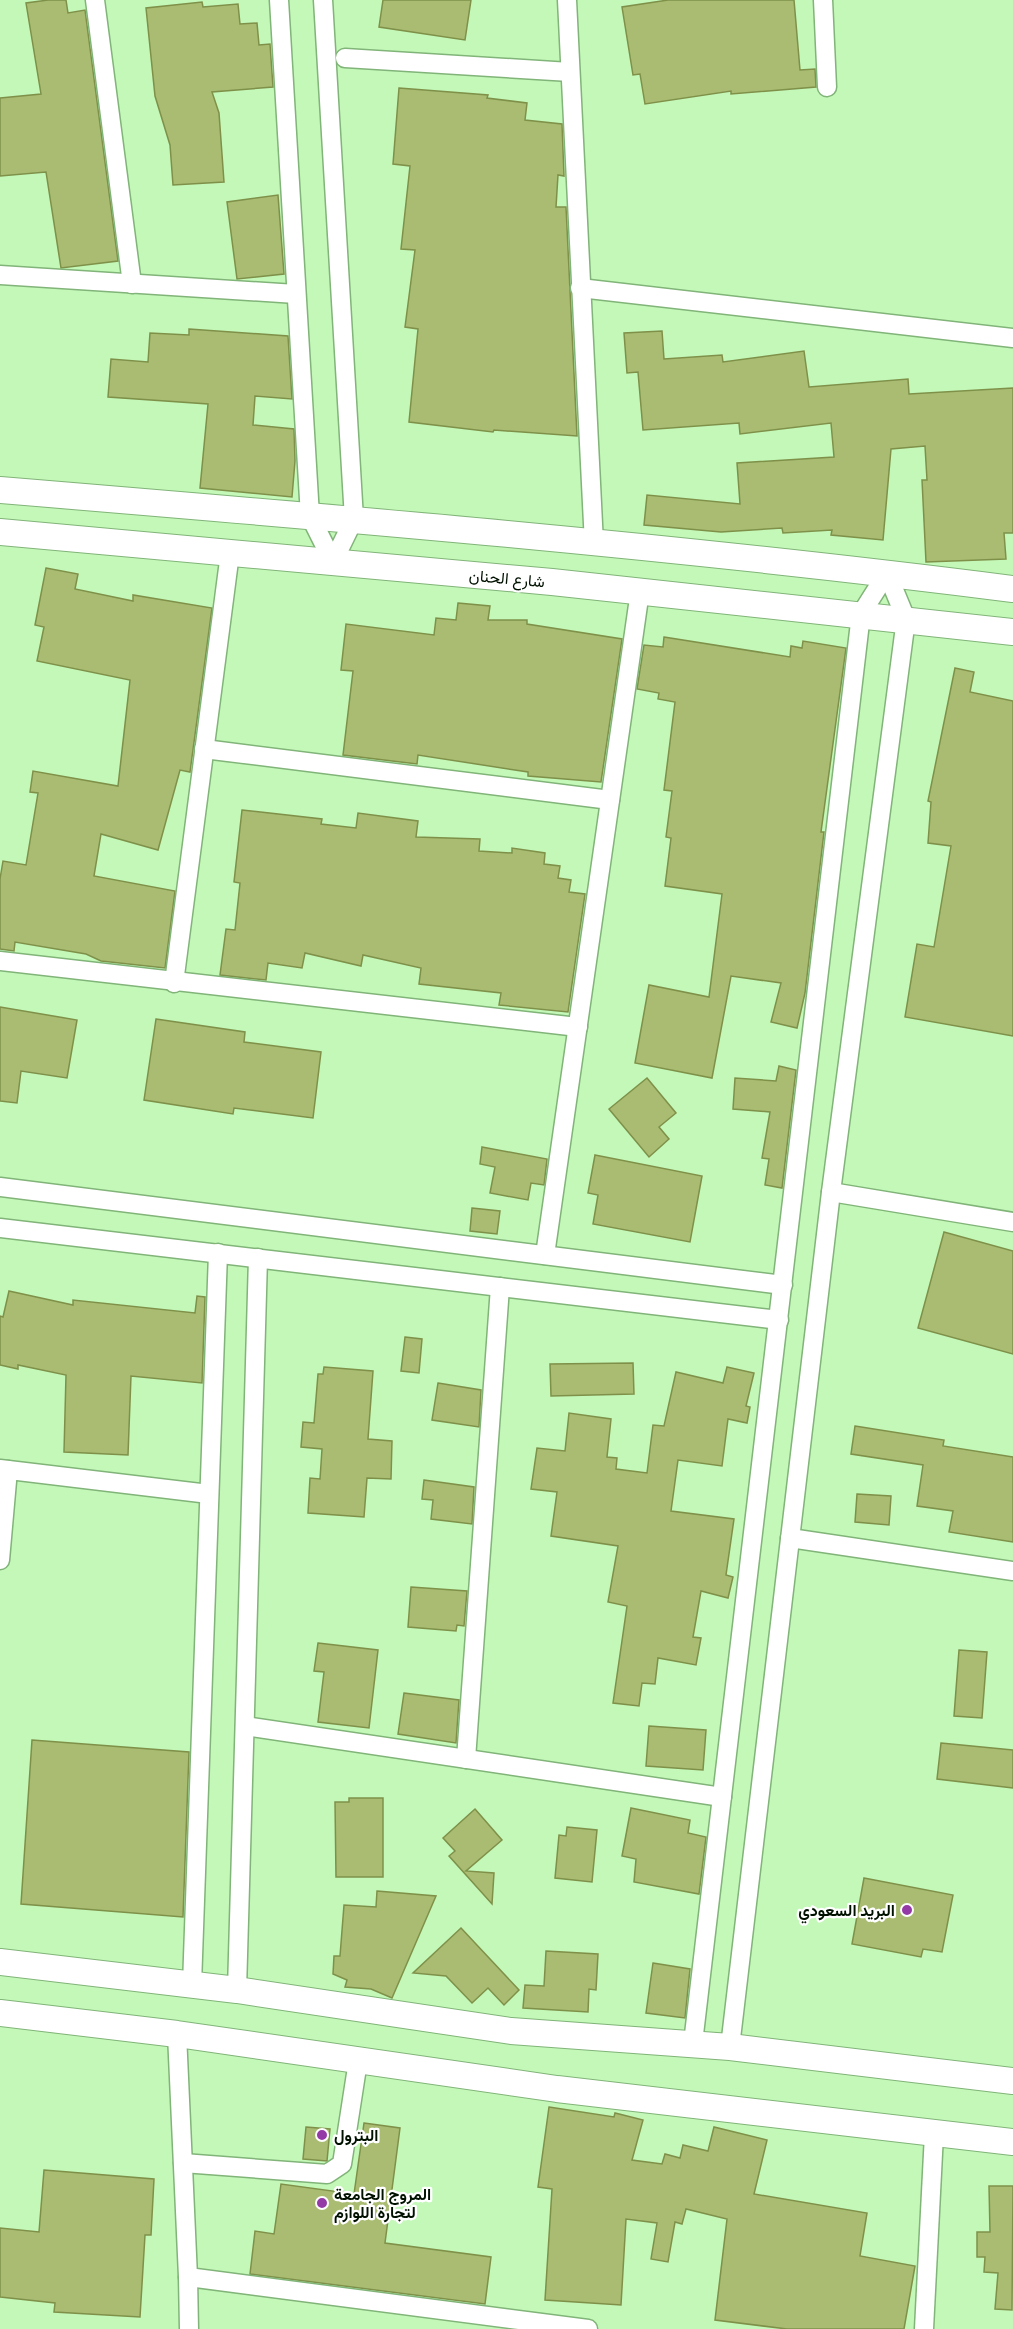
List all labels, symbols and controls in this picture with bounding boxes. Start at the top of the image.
street label: شارع الحنان [468,566,546,593]
place label: البريد السعودي [798,1901,895,1924]
marker: البريد السعودي [900,1903,914,1917]
place label: البترول [334,2126,378,2146]
marker: البترول [315,2128,329,2142]
place label: المروج الجامعة لتجارة اللوازم [334,2185,431,2223]
marker: المروج الجامعة لتجارة اللوازم [315,2196,329,2210]

